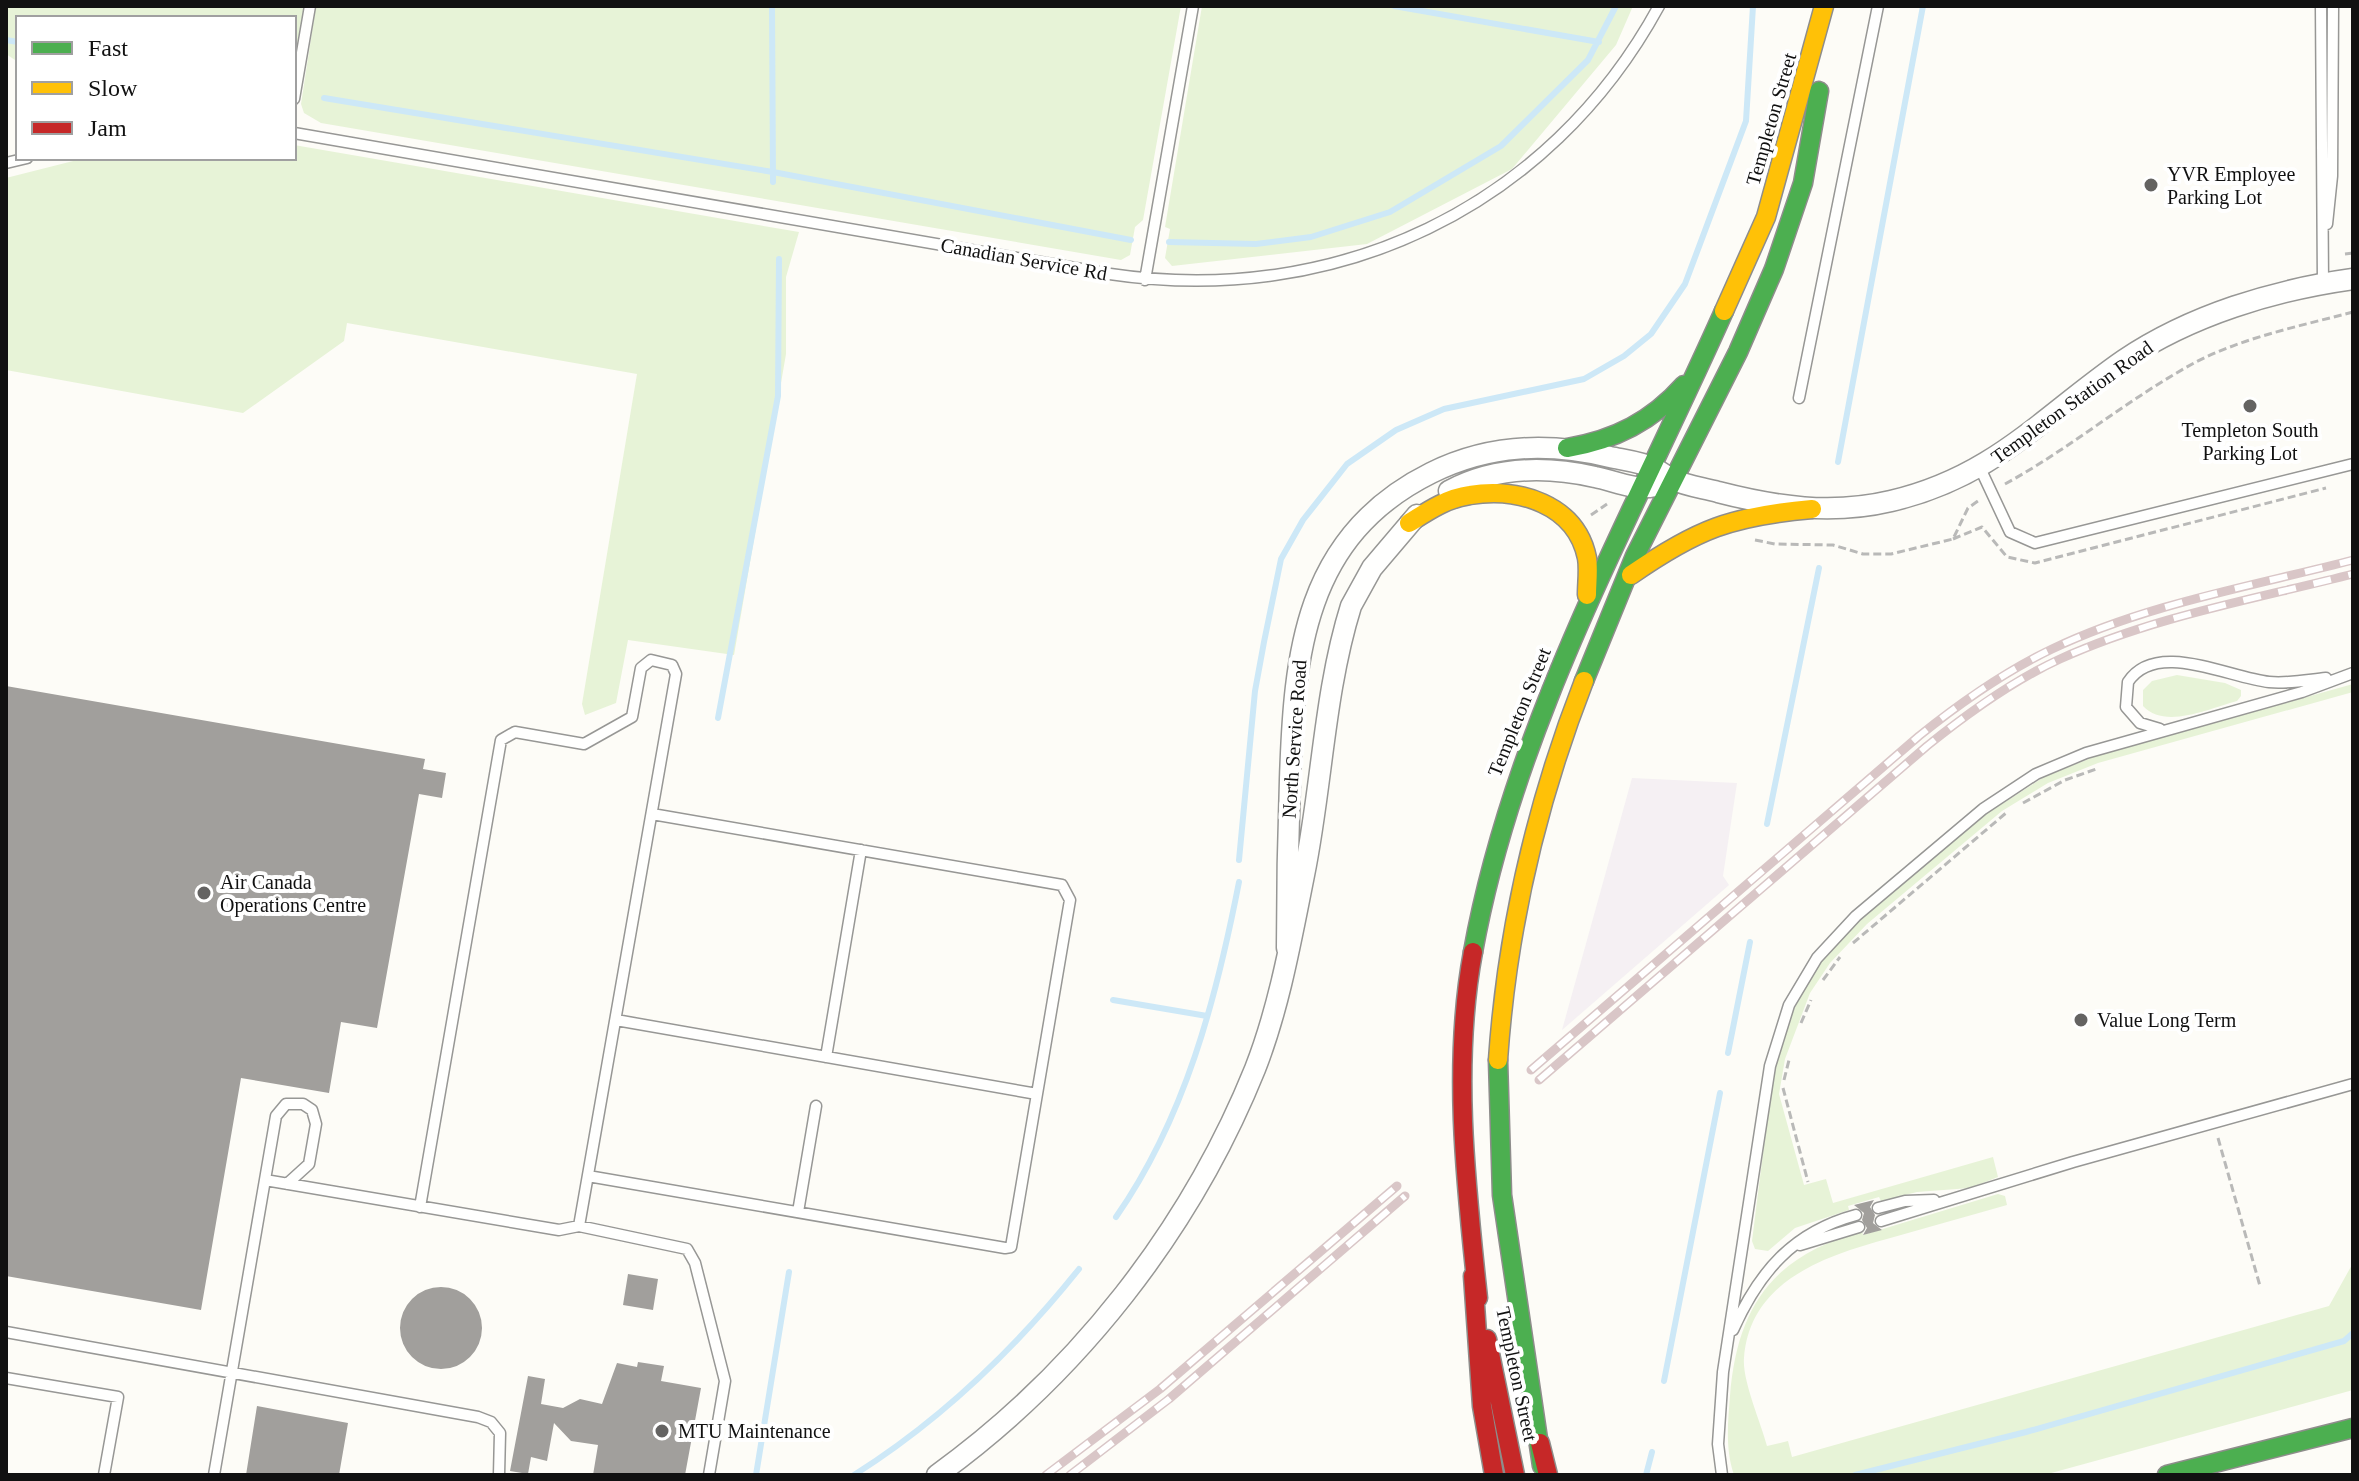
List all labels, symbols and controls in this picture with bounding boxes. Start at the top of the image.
legend [16,16,296,160]
text: Fast [88,35,128,61]
street label: Templeton Street [1742,50,1802,188]
text: Slow [88,75,138,101]
text: Jam [88,115,127,141]
place label: YVR Employee Parking Lot [2167,163,2295,209]
marker: YVR Employee Parking Lot [2142,176,2160,194]
street label: Canadian Service Rd [939,234,1109,284]
street label: Templeton Station Road [1987,336,2158,469]
marker: Templeton South Parking Lot [2241,397,2259,415]
place label: Templeton South Parking Lot [2182,419,2318,465]
street label: Templeton Street [1483,644,1556,780]
street label: North Service Road [1277,659,1311,819]
place label: Air Canada Operations Centre [220,871,366,917]
marker: Air Canada Operations Centre [195,884,213,902]
place label: Value Long Term [2097,1009,2237,1032]
marker: Value Long Term [2072,1011,2090,1029]
street label: Templeton Street [1491,1305,1542,1444]
place label: MTU Maintenance [678,1420,831,1442]
marker: MTU Maintenance [653,1422,671,1440]

